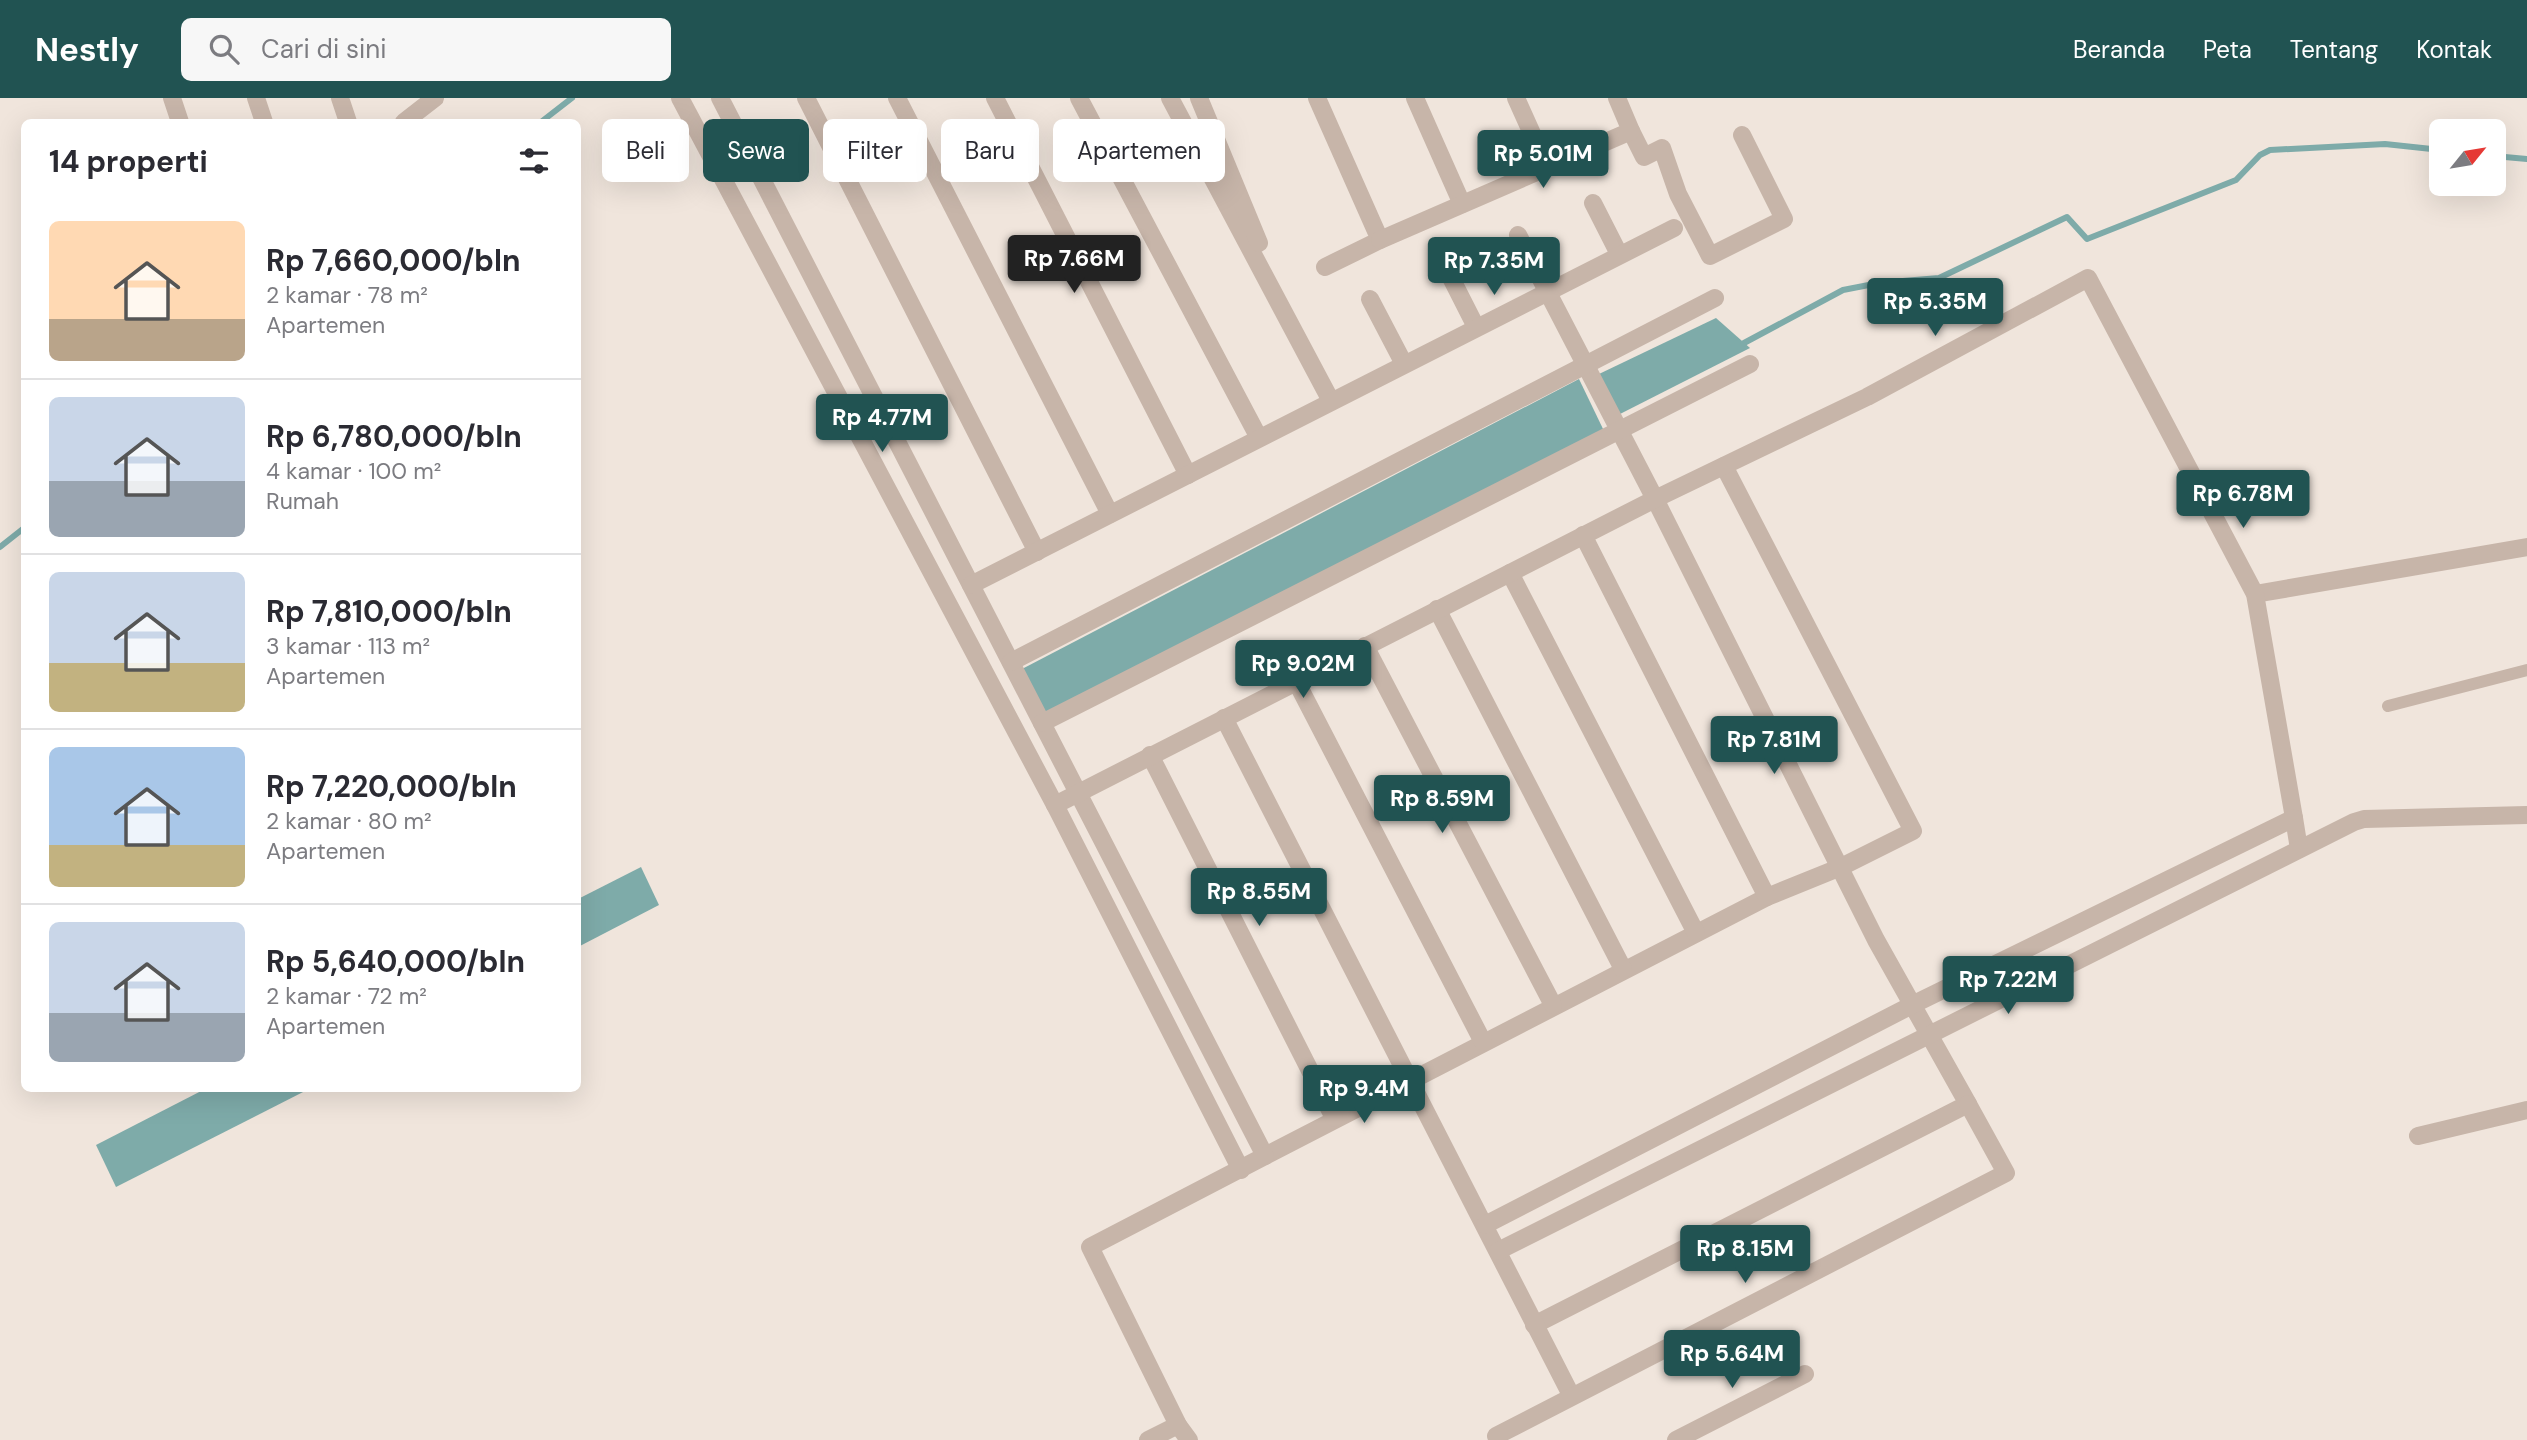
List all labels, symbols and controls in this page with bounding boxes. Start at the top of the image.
search box [181,18,671,81]
text: Nestly [35,28,139,71]
icon: search [205,30,243,68]
text: Cari di sini [261,32,387,66]
text: Beranda [2073,34,2165,65]
text: Peta [2203,34,2252,65]
text: Tentang [2290,34,2378,65]
text: Kontak [2416,34,2492,65]
chip: Beli [602,119,689,182]
chip: Sewa [703,119,809,182]
chip: Filter [823,119,927,182]
chip: Baru [941,119,1039,182]
chip: Apartemen [1053,119,1225,182]
north arrow [2429,119,2506,196]
map controls [2429,119,2506,196]
pin: Rp 5.01M [1471,130,1615,190]
text: Rp 5.01M [1493,138,1593,168]
text: 14 properti [49,142,208,181]
icon: filters [515,142,553,180]
pin: Rp 7.66M [1002,236,1146,295]
pin: Rp 7.35M [1422,238,1566,297]
text: Rp 7,660,000/bln [266,241,520,280]
text: Rp 7.66M [1024,243,1124,273]
text: Rp 7.35M [1444,245,1544,275]
icon: home [105,249,189,333]
pin: Rp 5.35M [1863,278,2007,338]
text: 2 kamar · 78 m² [266,280,428,310]
text: Rp 5.35M [1883,286,1987,316]
text: Apartemen [266,310,385,340]
pin: Rp 4.77M [810,394,954,454]
text: Rp 4.77M [832,402,932,432]
text: Rp 6,780,000/bln [266,417,522,456]
icon: home [105,425,189,509]
text: 4 kamar · 100 m² [266,456,441,486]
pin: Rp 6.78M [2171,470,2315,530]
text: Rp 6.78M [2192,478,2294,508]
text: Rumah [266,486,339,516]
text: Rp 7,810,000/bln [266,592,512,631]
icon: home [105,600,189,684]
text: 3 kamar · 113 m² [266,631,430,661]
pin: Rp 9.02M [1231,640,1375,700]
text: Rp 9.02M [1251,648,1355,678]
text: Apartemen [266,661,385,691]
pin: Rp 7.81M [1702,716,1846,776]
text: Rp 7.81M [1727,724,1821,754]
text: Rp 7,220,000/bln [266,767,517,806]
icon: home [105,775,189,859]
pin: Rp 8.59M [1370,776,1514,835]
text: Rp 8.59M [1390,783,1494,813]
text: 2 kamar · 80 m² [266,806,432,836]
text: Apartemen [266,836,385,866]
pin: Rp 8.55M [1187,868,1331,928]
text: Rp 8.55M [1207,876,1311,906]
text: Rp 5,640,000/bln [266,942,525,981]
icon: home [105,950,189,1034]
pin: Rp 7.22M [1936,956,2080,1016]
text: Rp 7.22M [1959,964,2057,994]
text: 2 kamar · 72 m² [266,981,427,1011]
text: Apartemen [266,1011,385,1041]
pin: Rp 9.4M [1299,1066,1429,1125]
text: Rp 9.4M [1319,1073,1409,1103]
pin: Rp 8.15M [1673,1226,1817,1285]
text: Rp 8.15M [1696,1233,1794,1263]
pin: Rp 5.64M [1660,1330,1804,1390]
text: Rp 5.64M [1680,1338,1784,1368]

